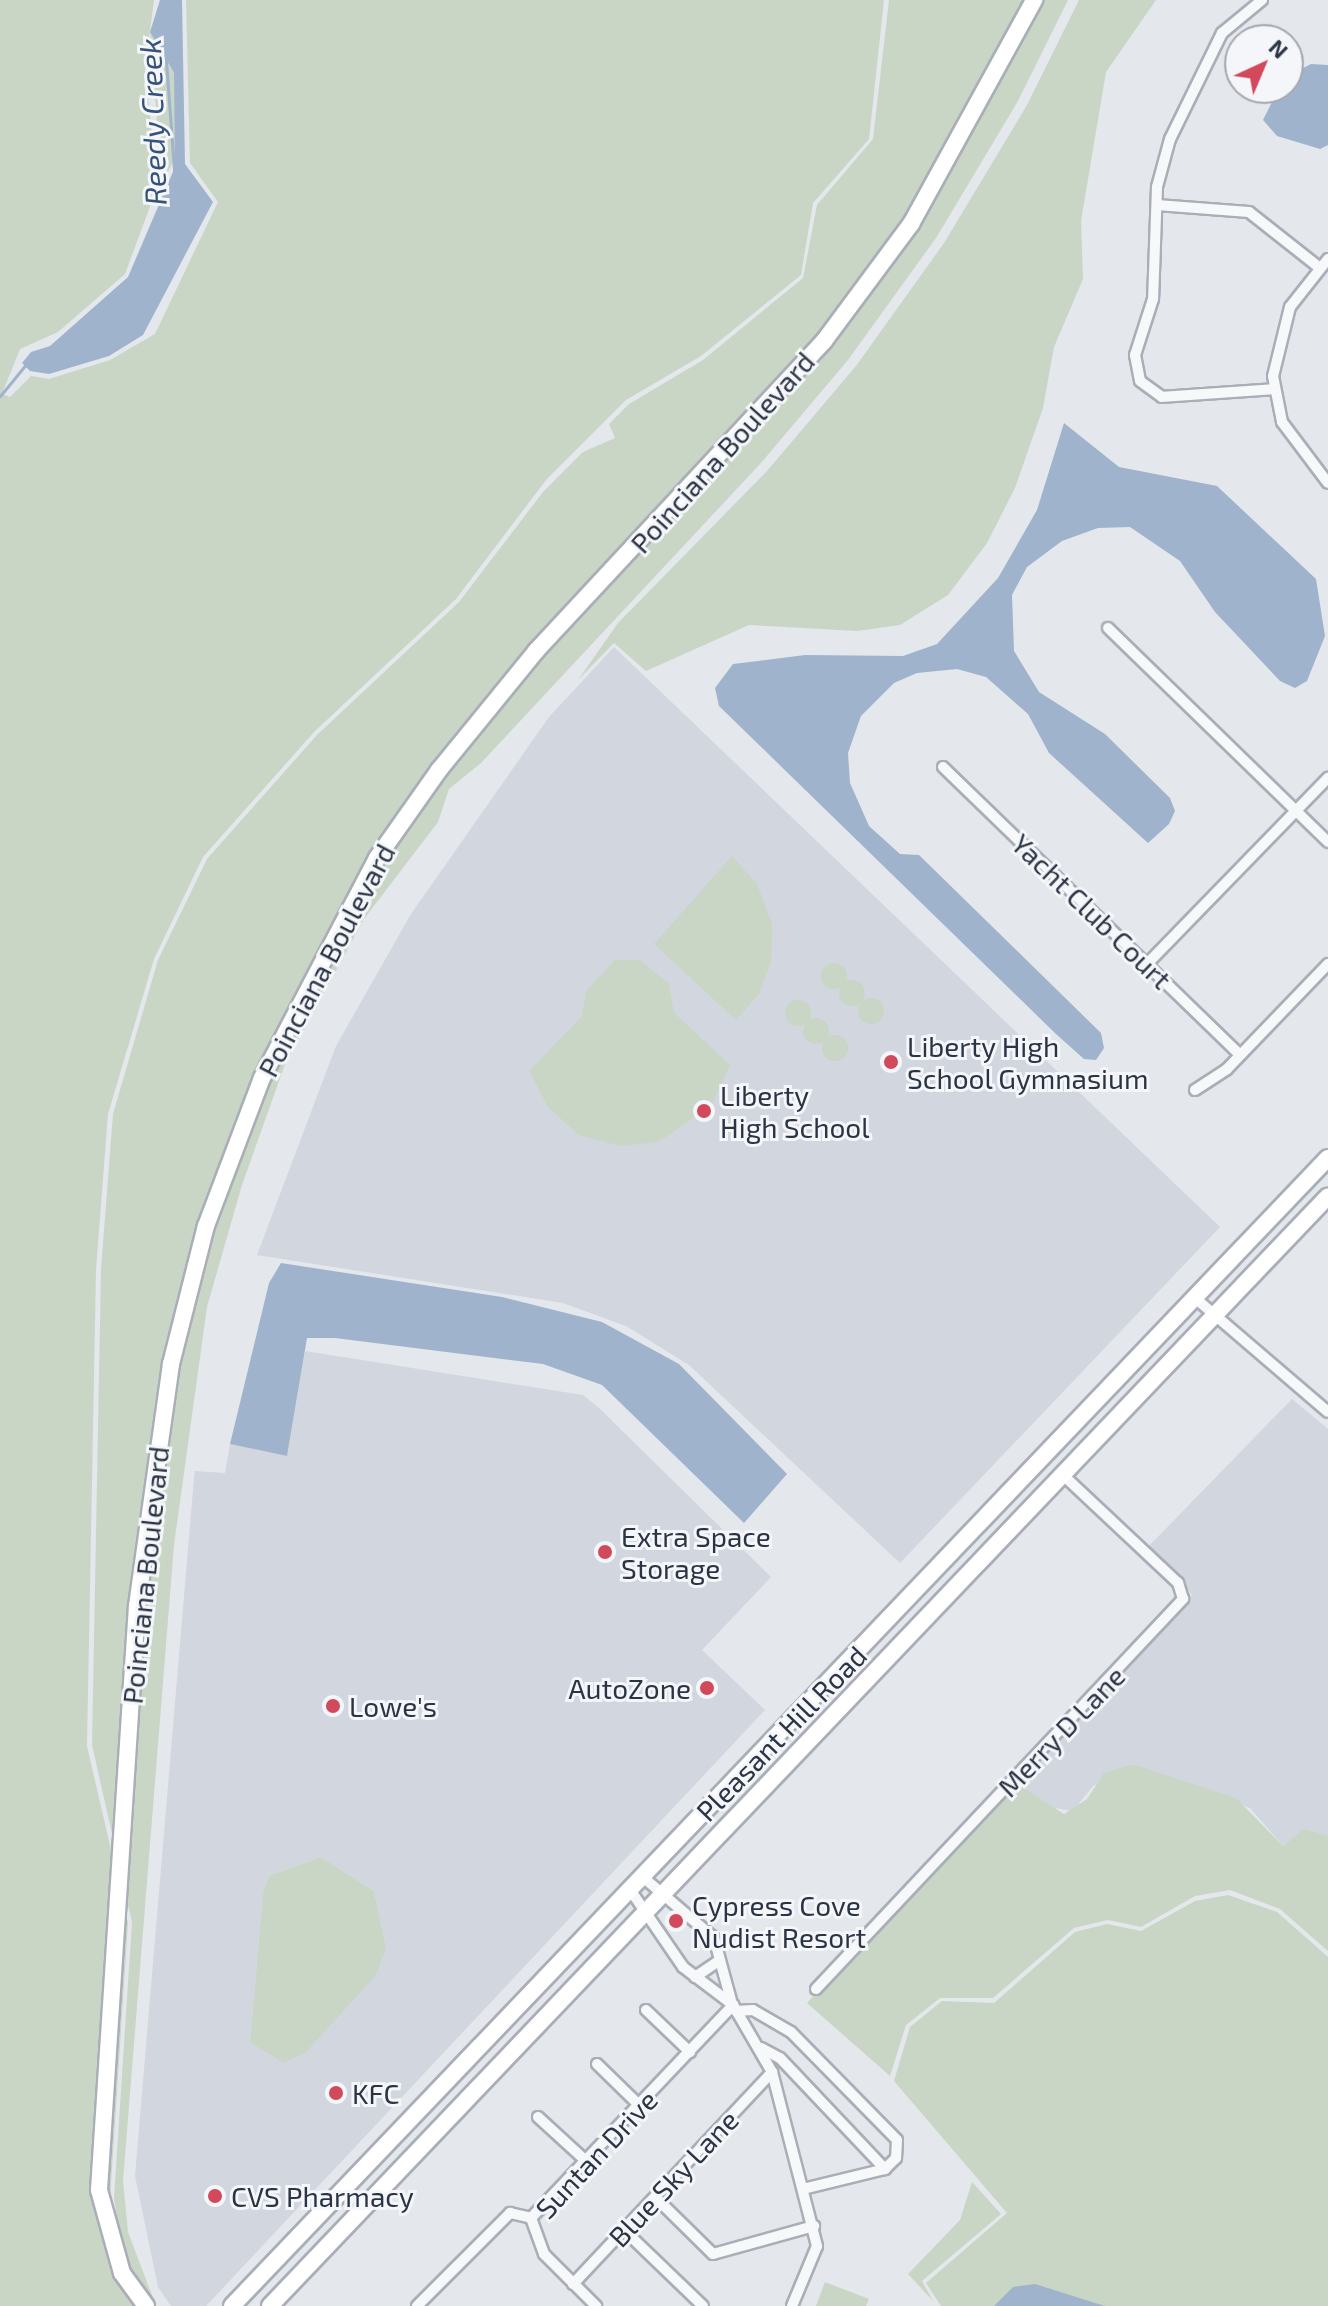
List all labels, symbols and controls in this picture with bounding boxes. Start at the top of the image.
north arrow [1224,24,1304,104]
text: N [1265,33,1294,63]
water label: Reedy Creek [131,38,173,206]
street label: Poinciana Boulevard [623,345,821,559]
street label: Yacht Club Court [1005,826,1179,996]
street label: Poinciana Boulevard [250,838,402,1082]
place label: Liberty High School Gymnasium [907,1029,1149,1095]
marker: Liberty High School Gymnasium [882,1053,900,1071]
place label: Liberty High School [720,1078,870,1144]
marker: Liberty High School [695,1102,713,1120]
street label: Poinciana Boulevard [115,1444,175,1706]
place label: Extra Space Storage [621,1519,771,1585]
marker: Extra Space Storage [596,1543,614,1561]
street label: Pleasant Hill Road [689,1638,873,1828]
street label: Merry D Lane [990,1659,1132,1803]
place label: AutoZone [568,1671,691,1705]
marker: AutoZone [698,1679,716,1697]
place label: Lowe's [349,1689,437,1723]
marker: Lowe's [324,1697,342,1715]
place label: Cypress Cove Nudist Resort [692,1888,866,1954]
marker: Cypress Cove Nudist Resort [667,1912,685,1930]
place label: KFC [352,2076,399,2110]
street label: Suntan Drive [528,2083,664,2225]
marker: KFC [327,2084,345,2102]
street label: Blue Sky Lane [601,2103,745,2253]
place label: CVS Pharmacy [231,2179,414,2213]
marker: CVS Pharmacy [206,2187,224,2205]

